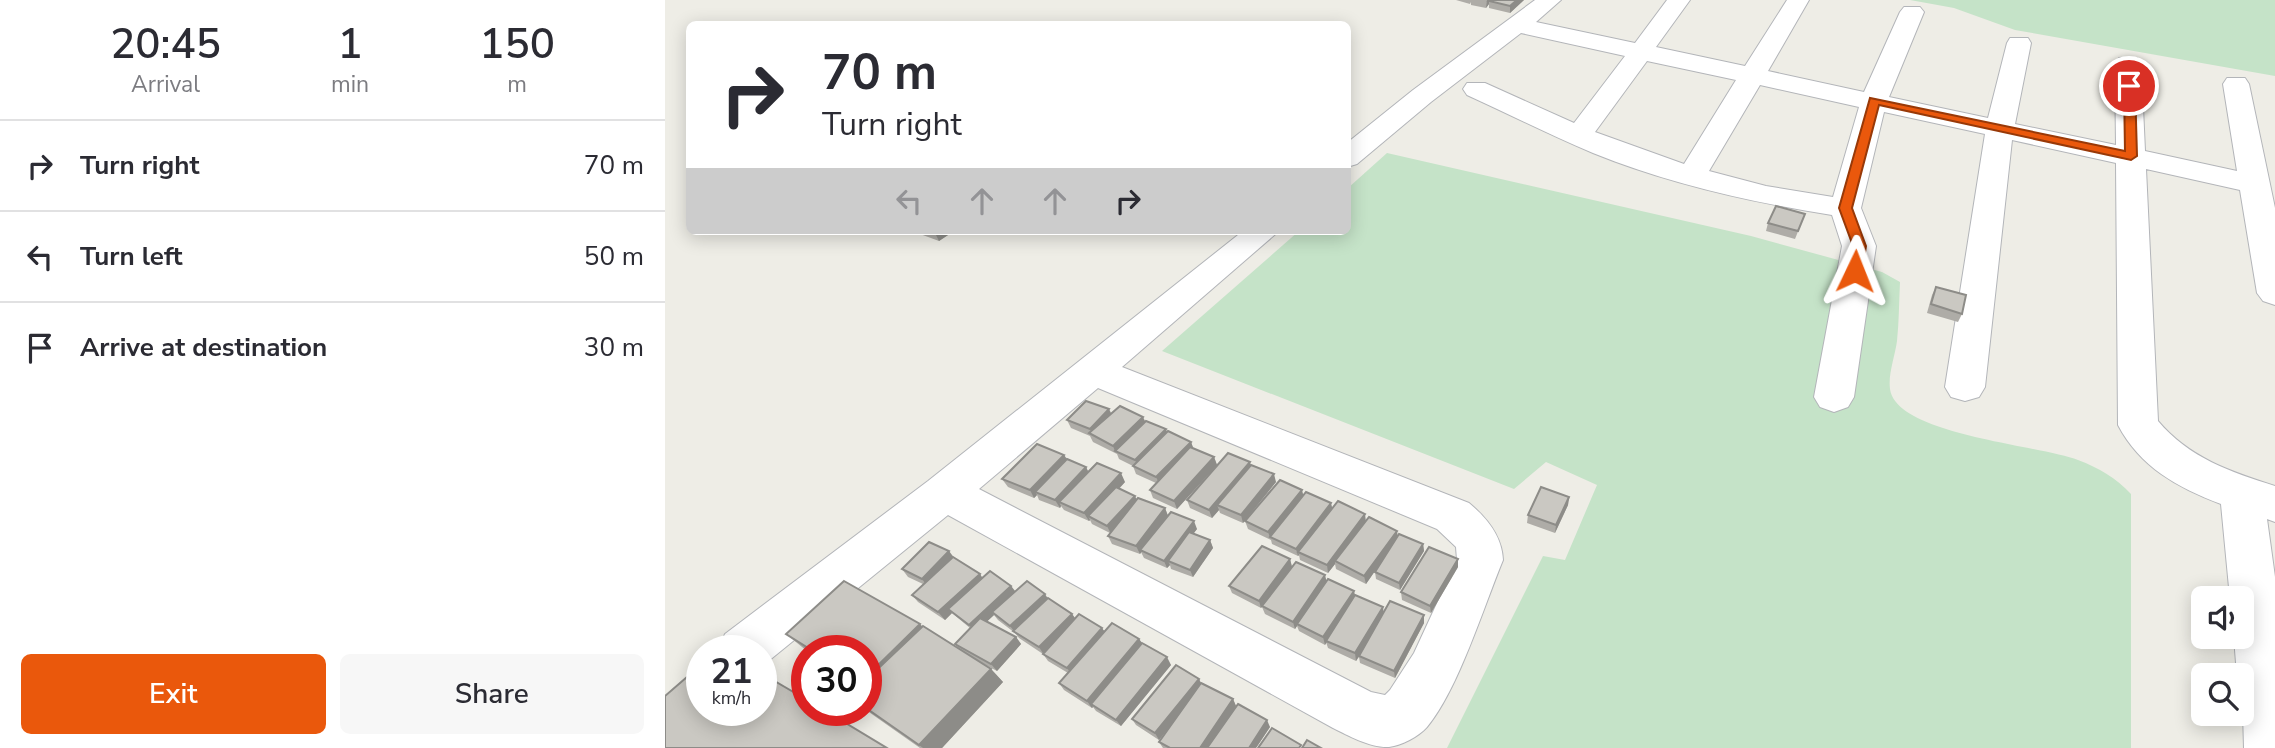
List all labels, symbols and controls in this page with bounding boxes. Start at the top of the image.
text: 20:45 [110,16,221,73]
text: 1 [337,16,363,73]
text: 150 [479,16,555,73]
text: 70 m [822,39,937,106]
icon: right [707,49,798,140]
pin [2099,56,2159,116]
icon: arrive [2110,67,2148,105]
text: Arrival [131,69,200,100]
text: min [331,69,369,100]
text: m [507,69,527,100]
text: Turn right [822,103,962,146]
icon: right [21,147,59,185]
text: Turn right [80,148,199,183]
text: 70 m [584,148,644,183]
icon: left [890,182,928,220]
icon: ahead [963,182,1001,220]
icon: ahead [1036,182,1074,220]
icon: right [1109,182,1147,220]
position arrow [1818,234,1892,308]
icon: left [21,238,59,276]
text: Turn left [80,239,183,274]
text: 50 m [584,239,644,274]
icon: arrive [21,329,59,367]
text: Arrive at destination [80,330,327,365]
text: 30 m [584,330,644,365]
map controls [2191,586,2254,726]
button: sound [2191,586,2254,649]
speed limit sign: 30 [791,635,882,726]
text: 21 [710,648,753,695]
button: Exit [21,654,326,734]
button: Share [340,654,644,734]
button: search [2191,663,2254,726]
text: km/h [712,686,751,710]

